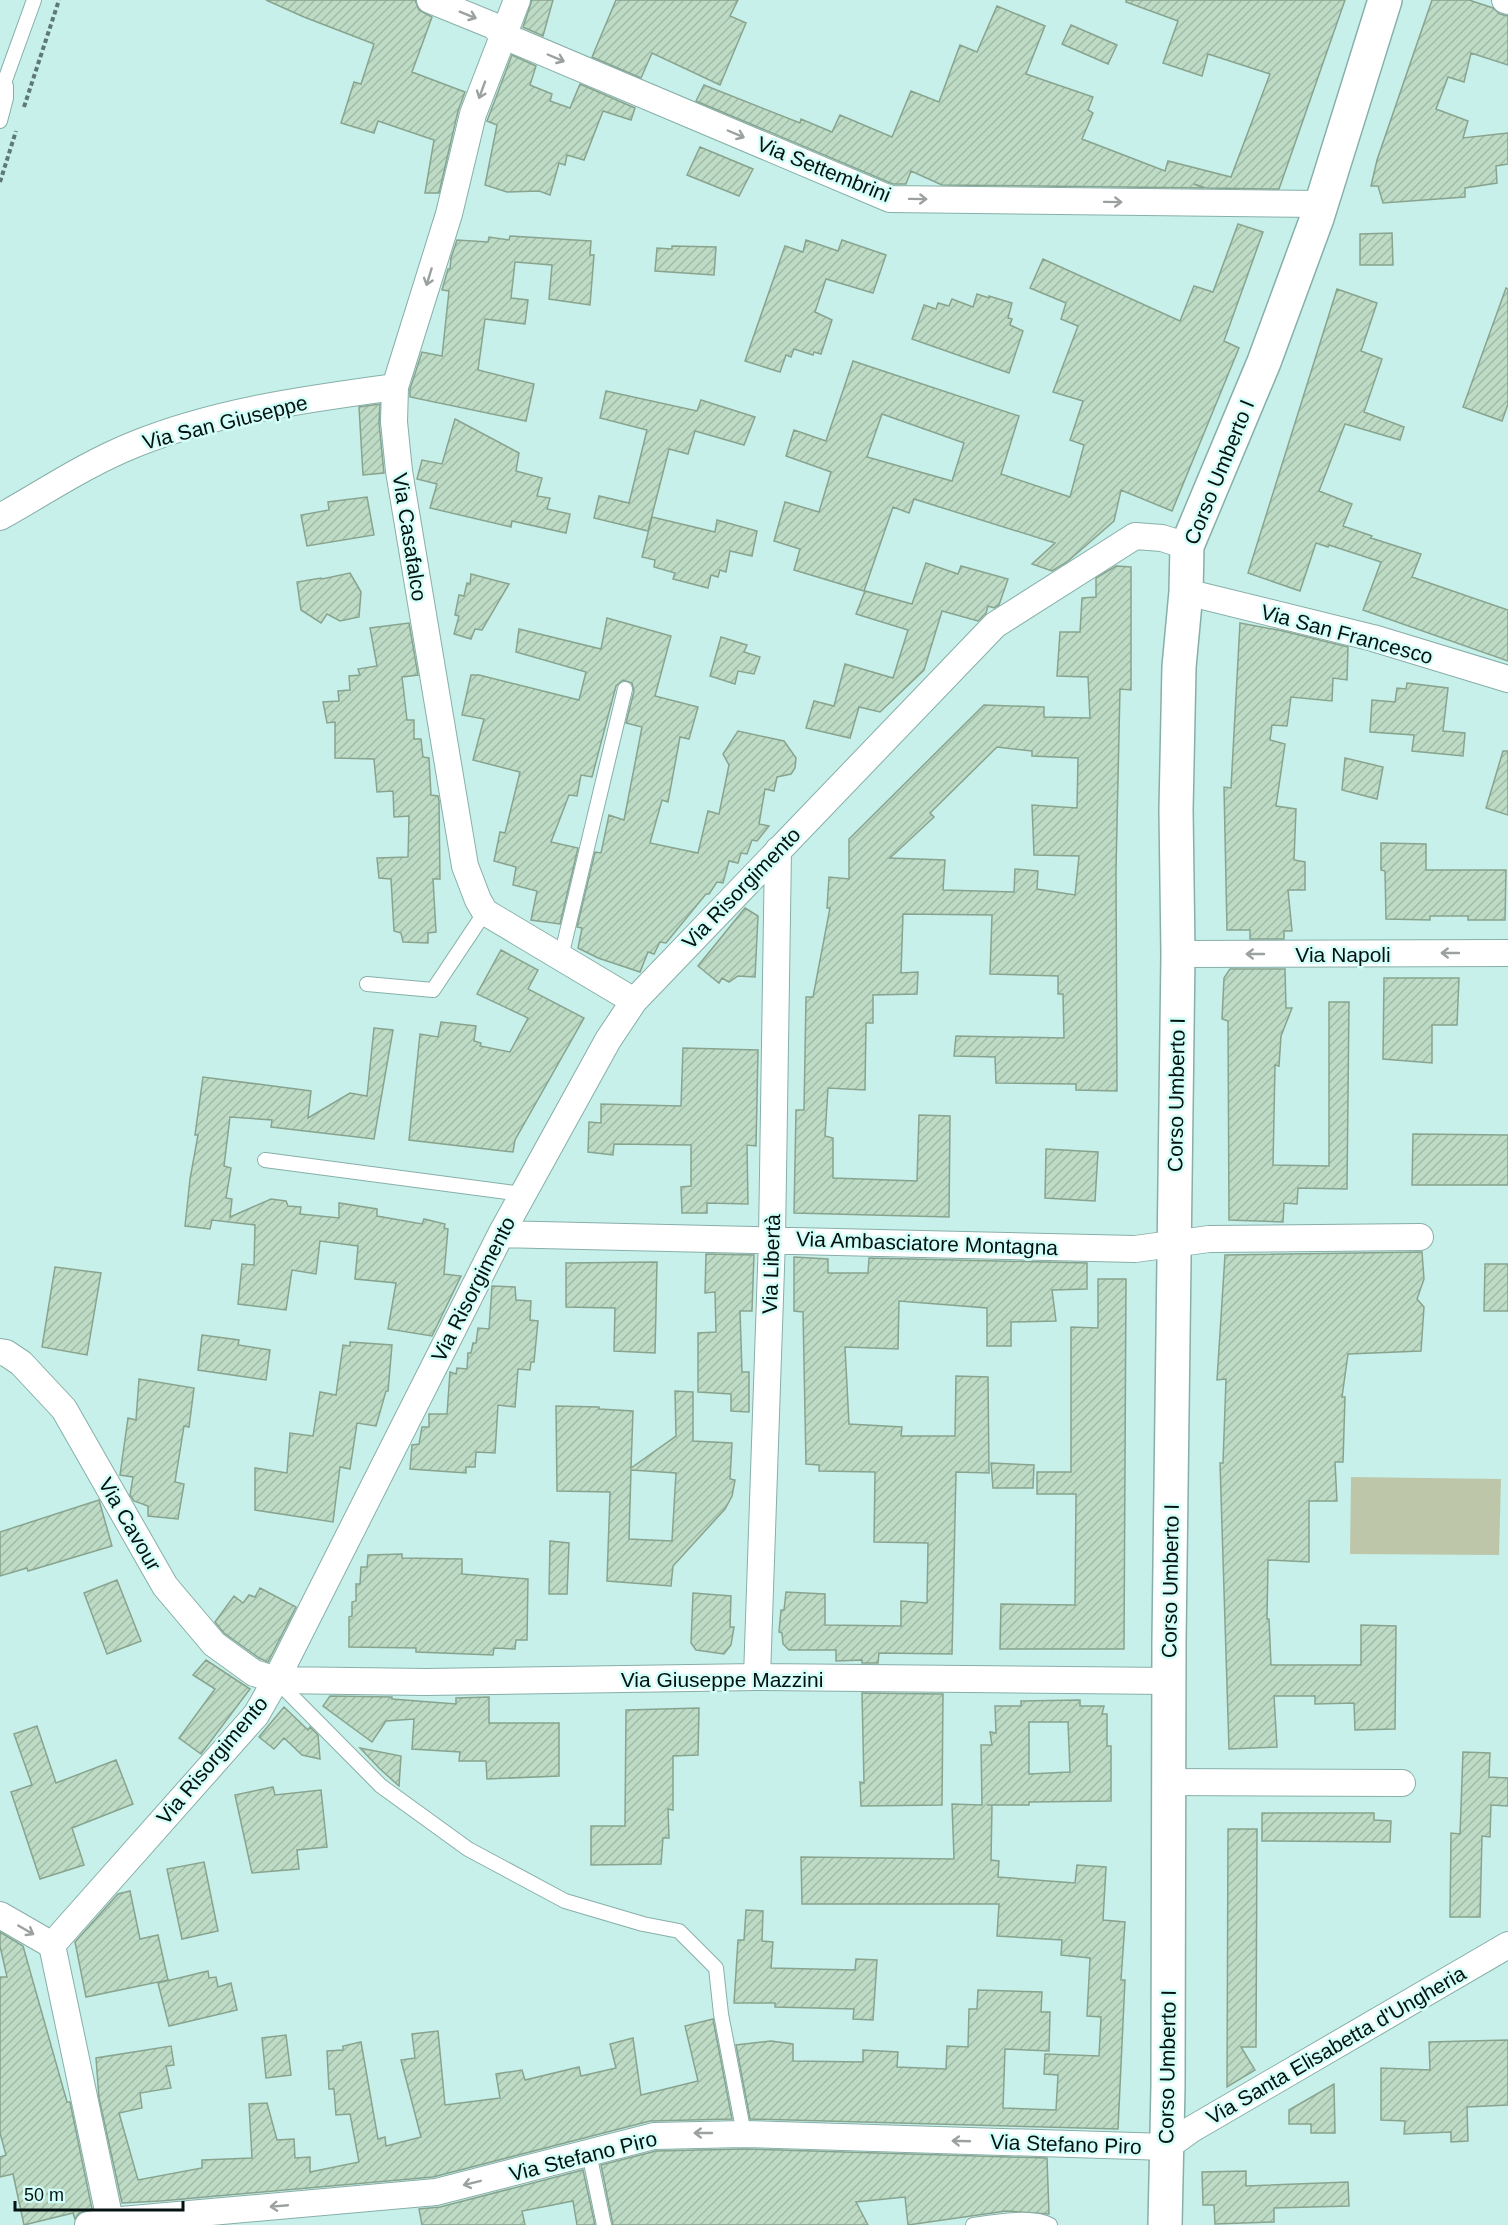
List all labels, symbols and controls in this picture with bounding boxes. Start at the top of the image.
one-way arrow [458,10,476,21]
one-way arrow [547,53,565,64]
one-way arrow [476,80,487,99]
one-way arrow [726,129,745,140]
street label: Via Settembrini [754,132,894,206]
one-way arrow [907,193,927,205]
one-way arrow [1102,196,1122,208]
one-way arrow [423,267,434,286]
street label: Via San Giuseppe [140,390,310,454]
street label: Corso Umberto I [1179,396,1259,548]
street label: Via Casafalco [389,471,431,603]
street label: Via San Francesco [1259,600,1435,668]
street label: Via Risorgimento [677,823,805,953]
street label: Via Napoli [1295,943,1391,966]
one-way arrow [1245,948,1265,960]
one-way arrow [1440,948,1460,959]
street label: Corso Umberto I [1163,1018,1189,1172]
street label: Via Risorgimento [427,1213,519,1365]
street label: Via Libertà [758,1213,784,1314]
street label: Via Ambasciatore Montagna [796,1227,1059,1259]
street label: Via Cavour [94,1473,166,1575]
street label: Corso Umberto I [1157,1504,1183,1658]
street label: Via Giuseppe Mazzini [621,1668,823,1691]
street label: Via Risorgimento [152,1692,272,1828]
one-way arrow [17,1924,34,1936]
street label: Via Santa Elisabetta d'Ungheria [1202,1961,1470,2129]
street label: Corso Umberto I [1154,1990,1180,2144]
street label: Via Stefano Piro [507,2127,659,2185]
one-way arrow [694,2128,714,2139]
street label: Via Stefano Piro [990,2130,1142,2158]
one-way arrow [952,2135,972,2146]
scale bar [15,2174,183,2212]
one-way arrow [463,2177,482,2189]
text: 50 m [24,2185,64,2205]
one-way arrow [270,2201,290,2212]

